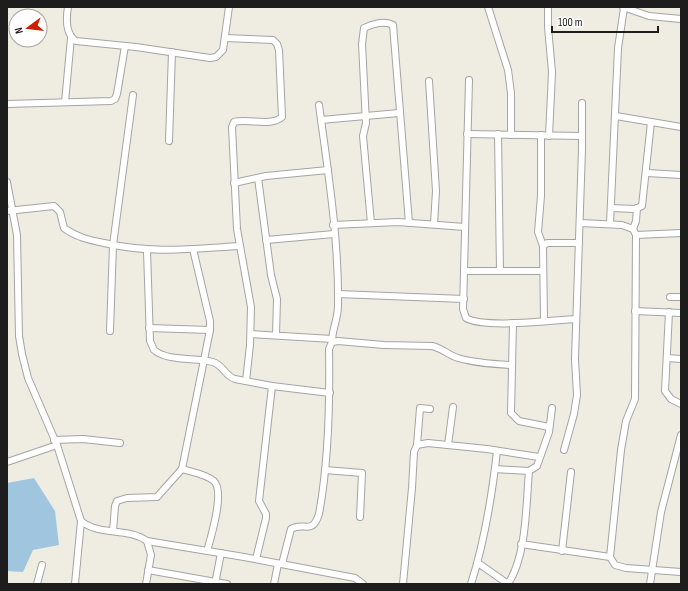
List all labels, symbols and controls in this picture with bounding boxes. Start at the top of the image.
north arrow [8,8,48,48]
scale bar [552,8,658,34]
text: 100 m [558,15,583,30]
text: N [12,26,26,35]

